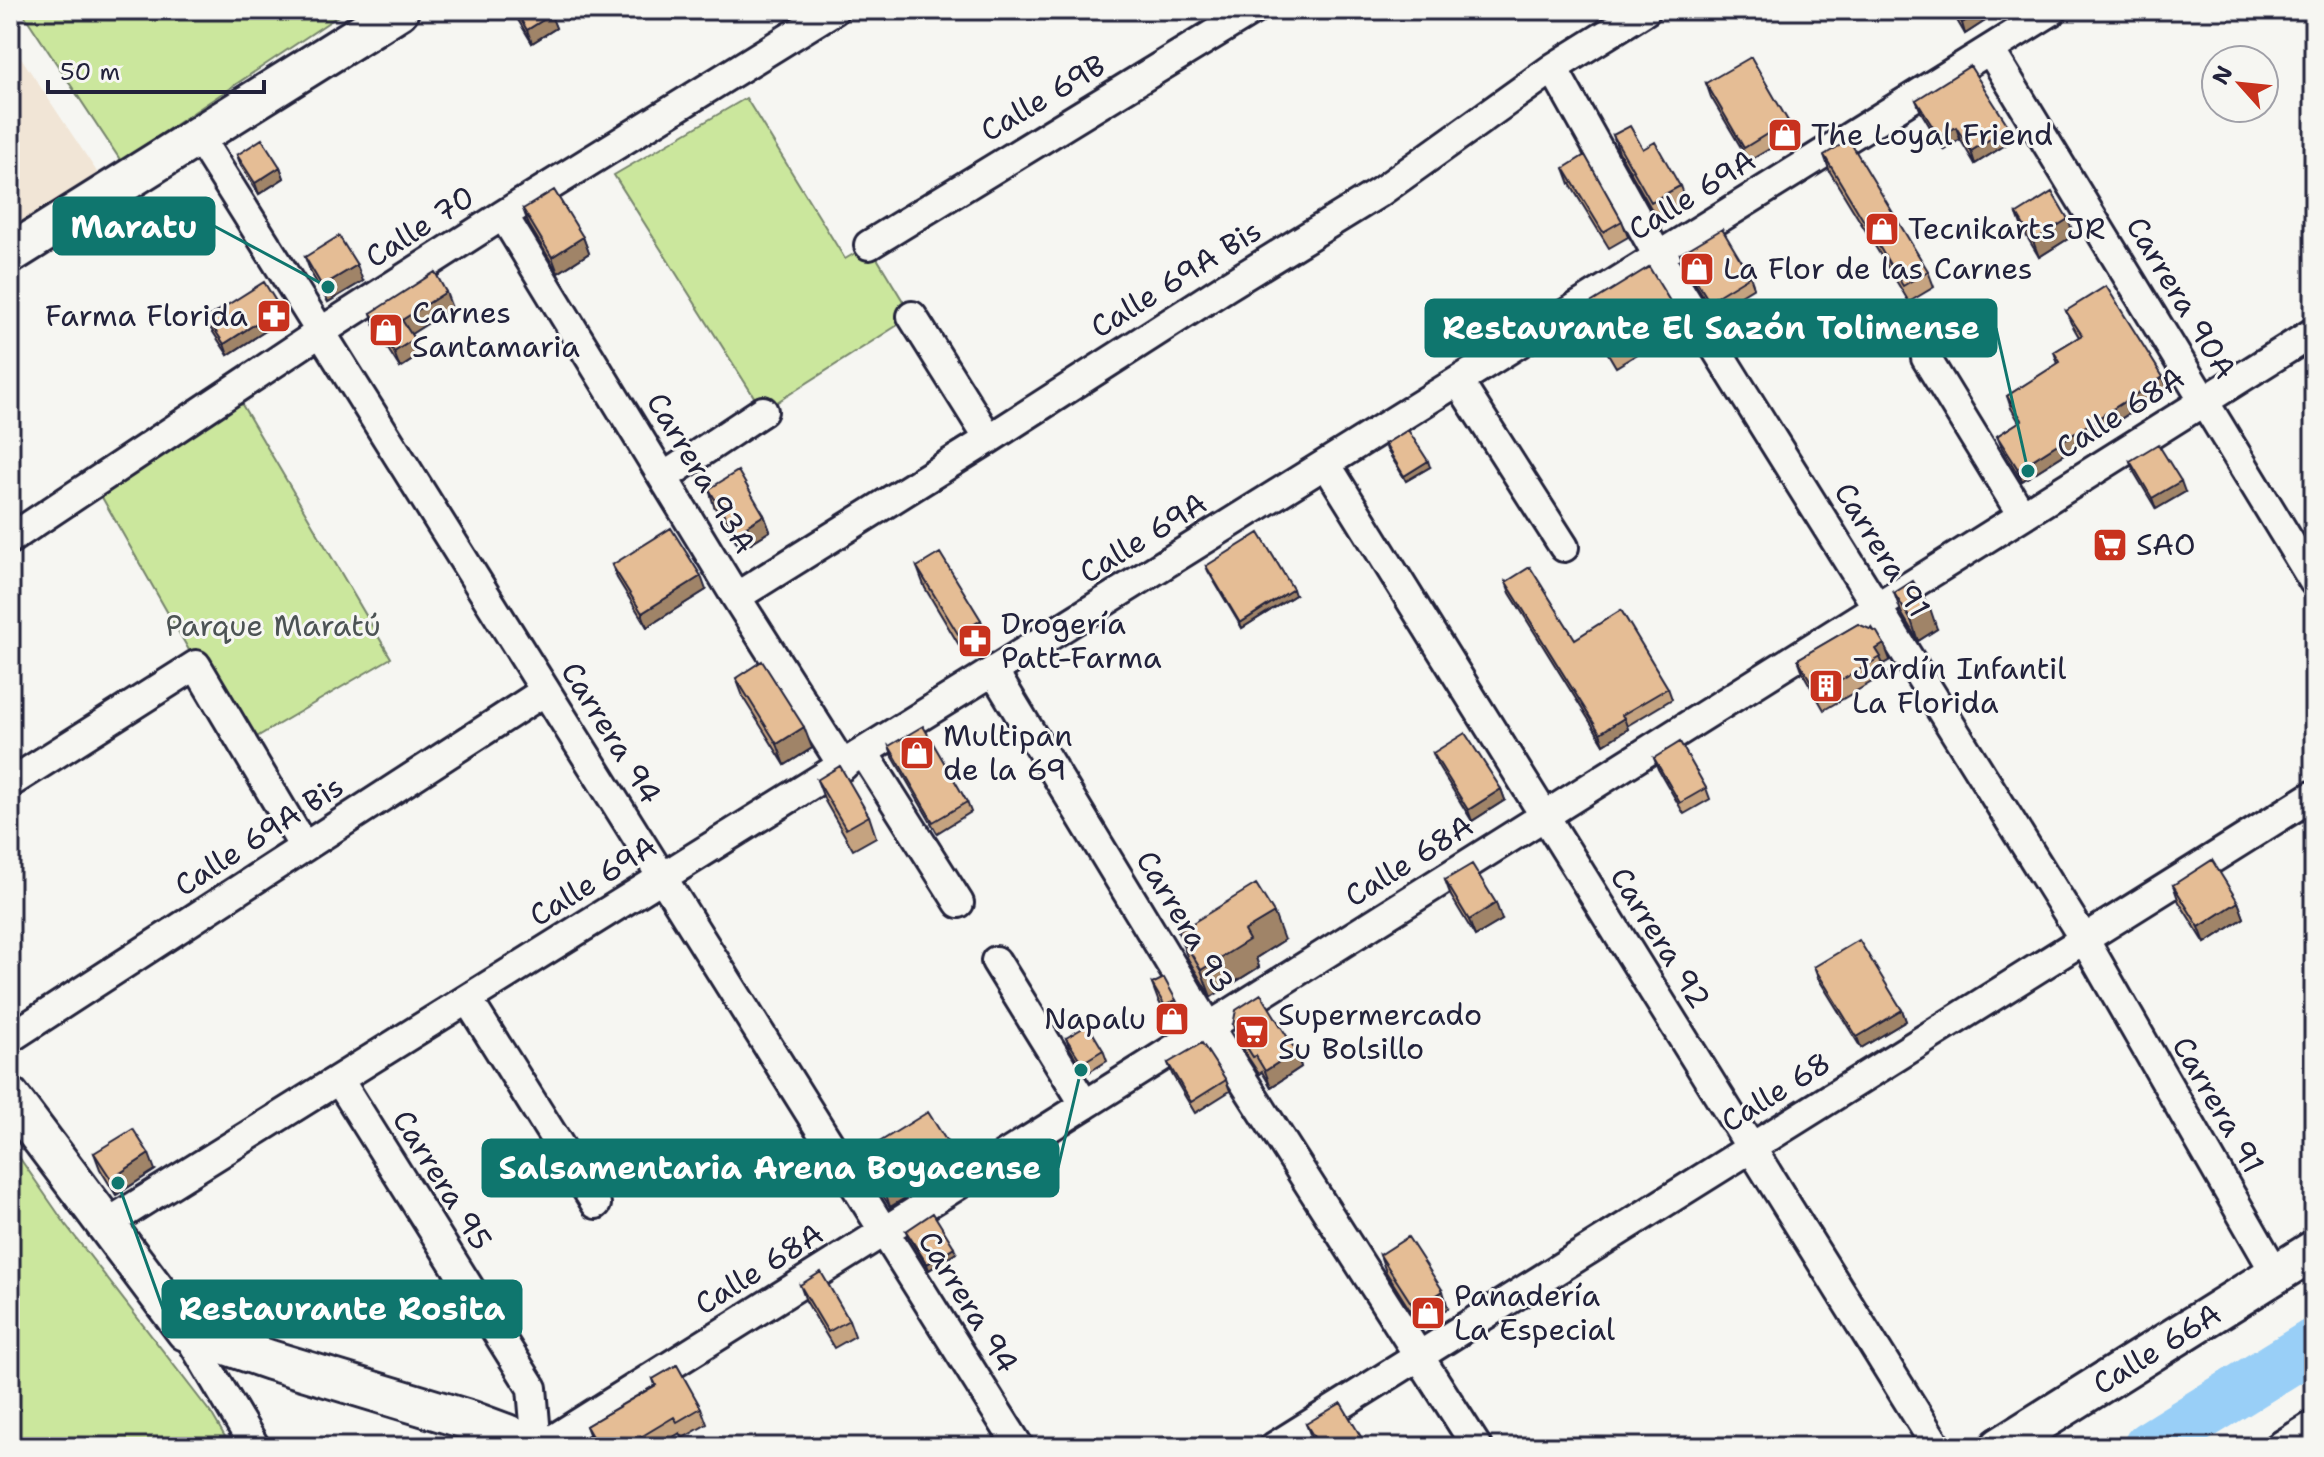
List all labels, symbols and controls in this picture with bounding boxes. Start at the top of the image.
scale bar [48,44,264,94]
street label: Calle 69B [973,44,1113,151]
north arrow [2200,44,2280,124]
text: 50 m [60,56,120,88]
text: N [2206,61,2240,89]
place label: The Loyal Friend [1811,114,2053,155]
shop icon: The Loyal Friend [1766,116,1804,154]
street label: Calle 69A [1620,139,1763,250]
street label: Calle 70 [357,176,482,277]
callout: Maratu [54,198,214,254]
text: Maratu [70,205,198,248]
place label: Tecnikarts JR [1908,208,2105,249]
street label: Carrera 90A [2117,209,2246,387]
street label: Calle 69A Bis [1083,210,1269,347]
shop icon: Tecnikarts JR [1863,210,1901,248]
place label: La Flor de las Carnes [1723,248,2033,289]
shop icon: La Flor de las Carnes [1678,250,1716,288]
place label: Carnes Santamaria [412,292,580,367]
place label: Farma Florida [45,295,248,336]
pharmacy icon: Farma Florida [255,297,293,335]
callout: Restaurante El Sazón Tolimense [1426,300,1996,356]
text: Restaurante El Sazón Tolimense [1442,306,1980,349]
shop icon: Carnes Santamaria [367,311,405,349]
street label: Calle 68A [2048,357,2192,468]
street label: Carrera 93A [637,385,766,561]
street label: Carrera 91 [1825,474,1940,625]
street label: Calle 69A [1071,482,1214,593]
place label: SAO [2136,524,2196,565]
supermarket icon: SAO [2091,526,2129,564]
place label: Drogería Patt-Farma [1001,603,1162,678]
park label: Parque Maratú [165,605,381,646]
pharmacy icon: Drogería Patt-Farma [956,622,994,660]
place label: Jardín Infantil La Florida [1852,648,2066,723]
street label: Carrera 94 [552,654,671,812]
building icon: Jardín Infantil La Florida [1807,667,1845,705]
place label: Multipan de la 69 [943,715,1073,790]
shop icon: Multipan de la 69 [898,734,936,772]
street label: Calle 69A Bis [166,766,351,906]
street label: Calle 68A [1337,805,1481,916]
street label: Calle 69A [521,825,664,936]
street label: Carrera 93 [1127,843,1244,1001]
street label: Carrera 92 [1601,859,1720,1016]
place label: Supermercado Su Bolsillo [1278,994,1482,1069]
place label: Napalu [1044,998,1146,1039]
shop icon: Napalu [1153,1000,1191,1038]
supermarket icon: Supermercado Su Bolsillo [1233,1013,1271,1051]
street label: Carrera 91 [2163,1029,2274,1181]
street label: Calle 68 [1713,1042,1838,1141]
street label: Carrera 95 [383,1102,502,1258]
callout: Salsamentaria Arena Boyacense [483,1140,1058,1196]
text: Salsamentaria Arena Boyacense [498,1146,1042,1189]
street label: Calle 68A [687,1213,831,1324]
street label: Carrera 94 [909,1223,1028,1381]
place label: Panadería La Especial [1454,1275,1615,1350]
callout: Restaurante Rosita [163,1281,521,1337]
text: Restaurante Rosita [179,1287,505,1330]
street label: Calle 66A [2085,1293,2229,1404]
shop icon: Panadería La Especial [1409,1294,1447,1332]

